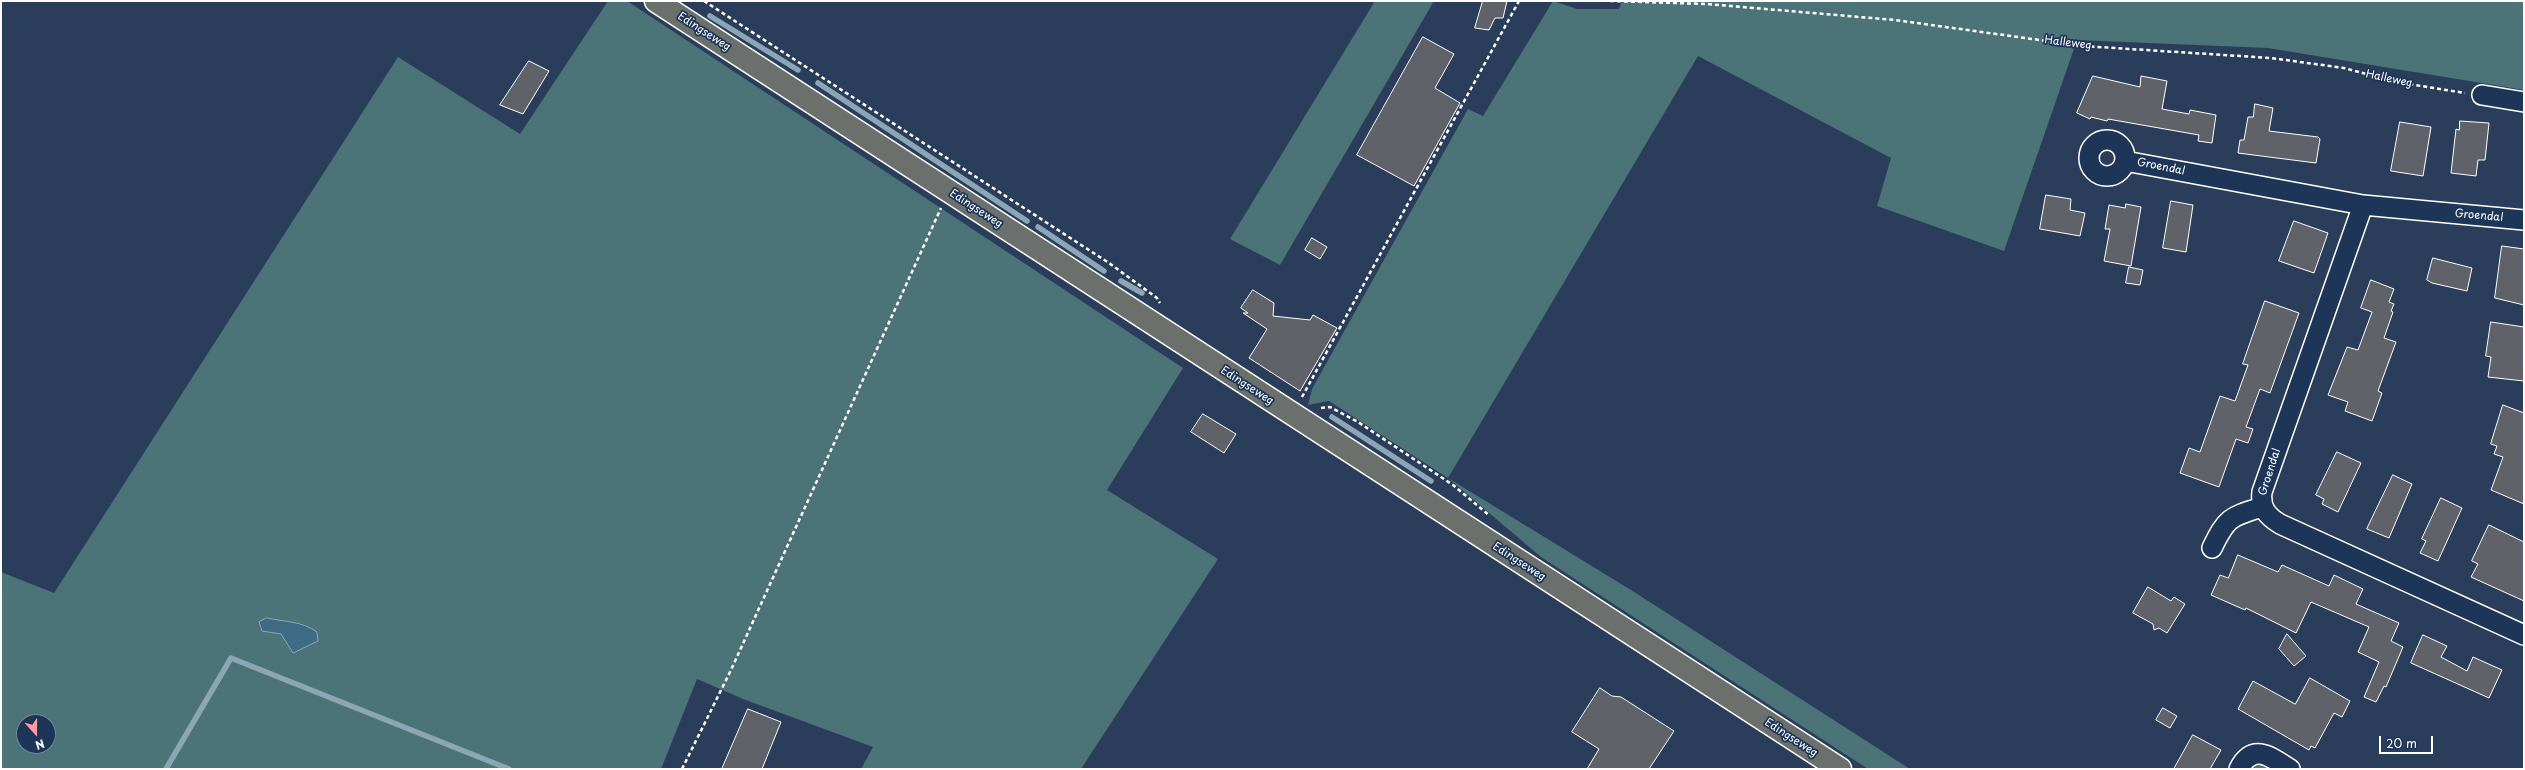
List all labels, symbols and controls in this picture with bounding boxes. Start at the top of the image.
street label: Edingseweg [675,10,733,54]
street label: Halleweg [2044,34,2092,52]
street label: Halleweg [2364,68,2414,90]
street label: Groendal [2136,156,2186,178]
street label: Edingseweg [947,187,1005,231]
street label: Groendal [2454,207,2504,225]
street label: Edingseweg [1218,364,1276,408]
street label: Groendal [2256,447,2284,497]
street label: Edingseweg [1490,540,1548,584]
north arrow [16,714,56,754]
street label: Edingseweg [1762,716,1820,760]
scale bar [2381,728,2435,754]
text: 20 m [2386,734,2417,752]
text: N [33,735,47,754]

